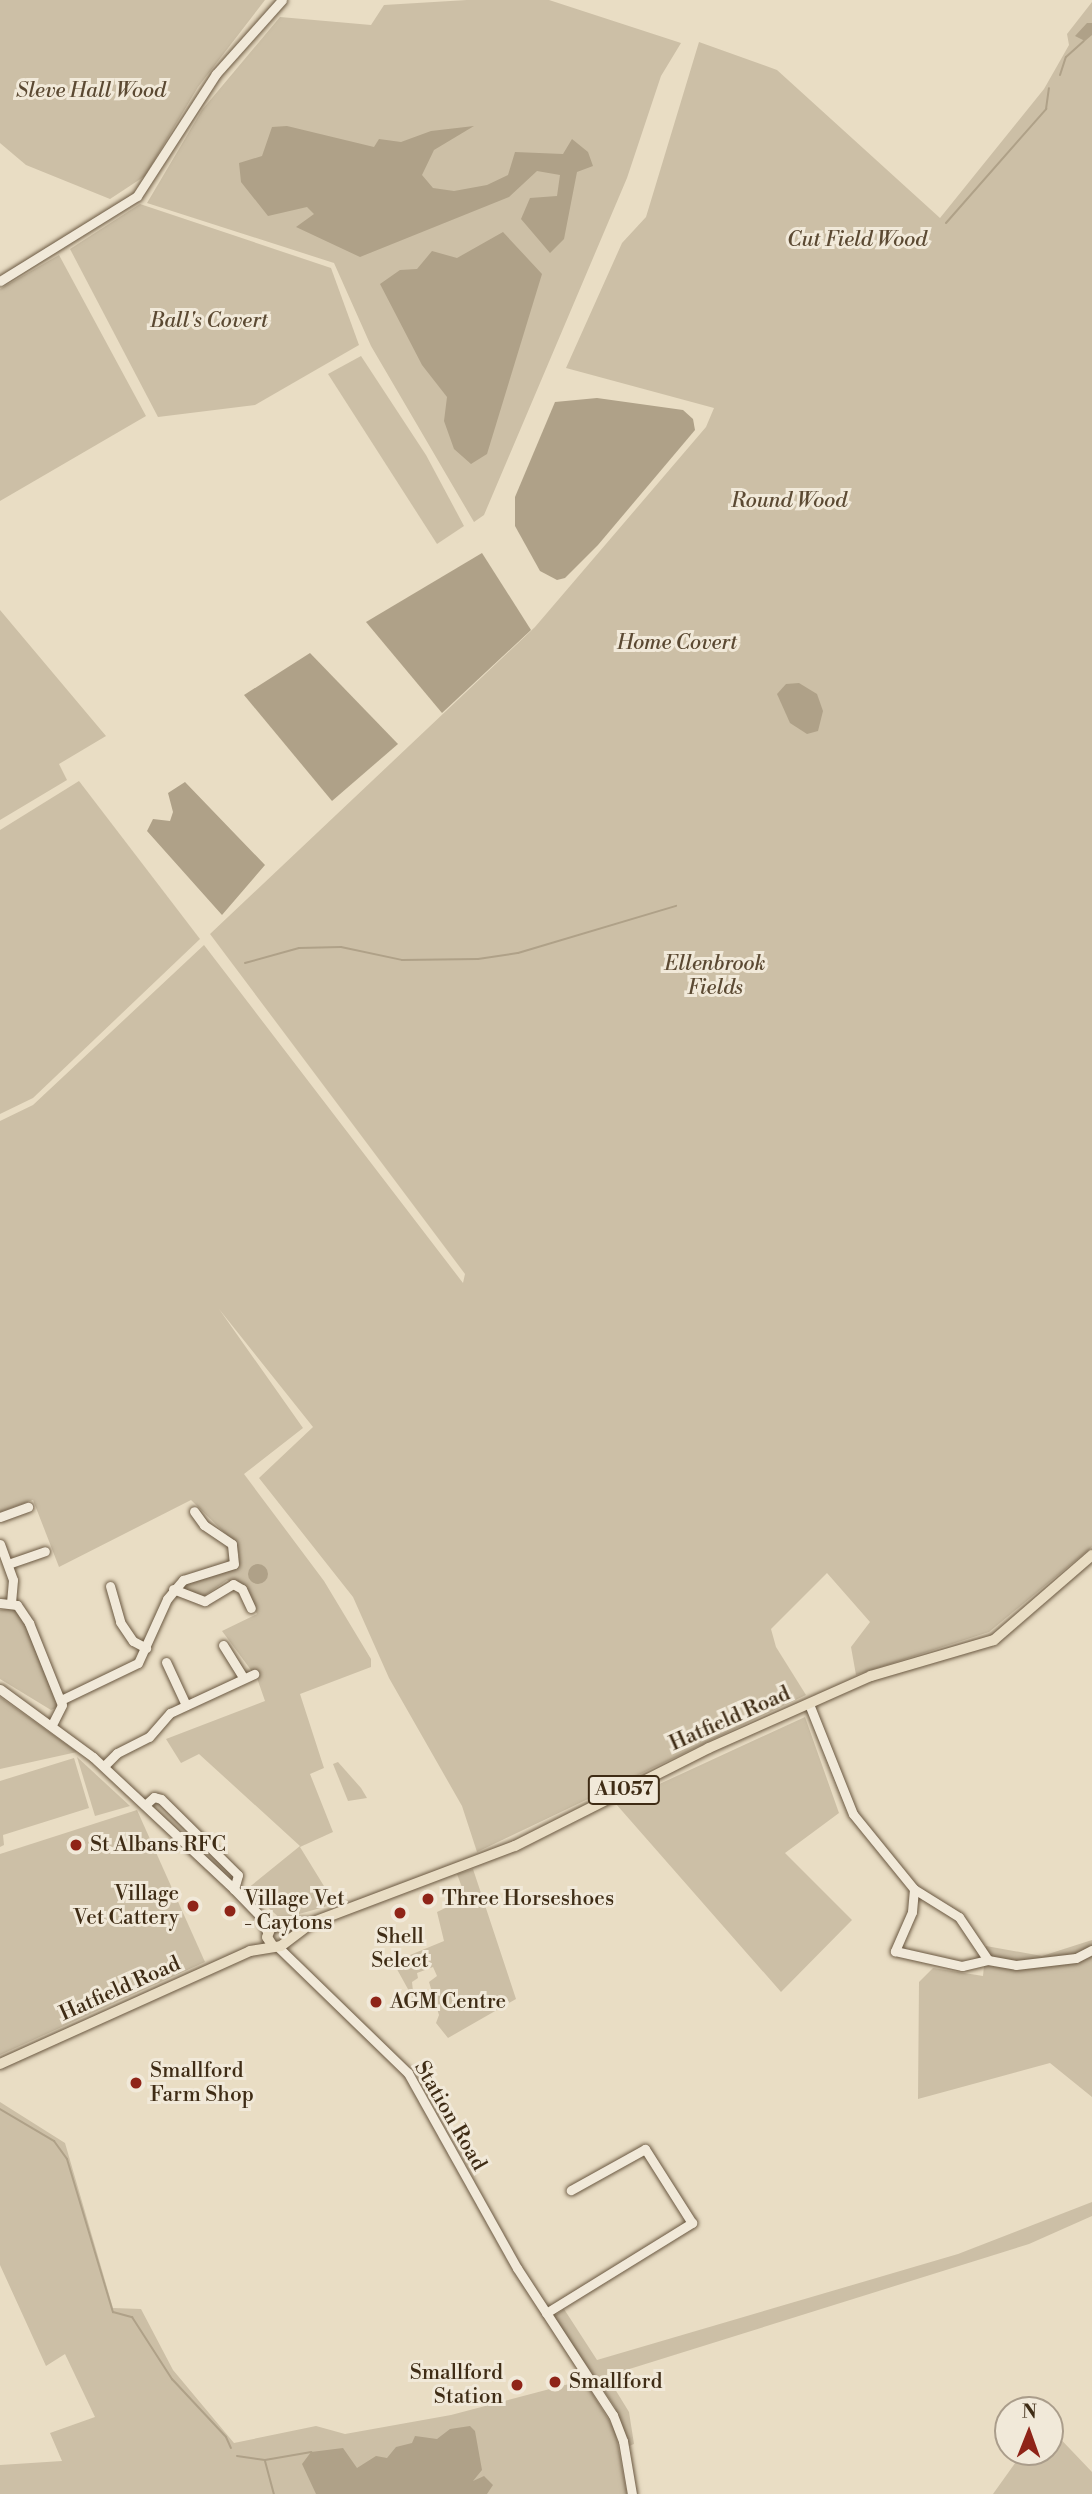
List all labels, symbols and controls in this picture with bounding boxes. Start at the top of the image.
park label: Sleve Hall Wood [16,78,166,104]
park label: Cut Field Wood [787,227,927,253]
park label: Ball's Covert [150,308,268,334]
park label: Round Wood [731,488,847,514]
park label: Home Covert [617,630,737,656]
park label: Ellenbrook Fields [664,951,766,1001]
street label: Hatfield Road [666,1681,794,1757]
road number: A1057 [587,1774,661,1806]
place label: St Albans RFC [90,1832,226,1858]
marker: St Albans RFC [68,1837,84,1853]
place label: Village Vet Cattery [73,1881,179,1931]
place label: Village Vet - Caytons [244,1886,345,1936]
place label: Three Horseshoes [442,1886,614,1912]
marker: Three Horseshoes [420,1891,436,1907]
marker: Village Vet Cattery [185,1898,201,1914]
marker: Village Vet - Caytons [222,1903,238,1919]
marker: Shell Select [392,1905,408,1921]
place label: Shell Select [371,1924,429,1974]
street label: Hatfield Road [56,1951,184,2027]
place label: AGM Centre [390,1989,506,2015]
marker: AGM Centre [368,1994,384,2010]
street label: Station Road [409,2057,491,2175]
place label: Smallford Farm Shop [150,2058,254,2108]
marker: Smallford Farm Shop [128,2075,144,2091]
place label: Smallford Station [410,2360,503,2410]
place label: Smallford [569,2369,662,2395]
marker: Smallford [547,2374,563,2390]
marker: Smallford Station [509,2377,525,2393]
north arrow [994,2396,1064,2466]
text: N [1022,2400,1037,2424]

